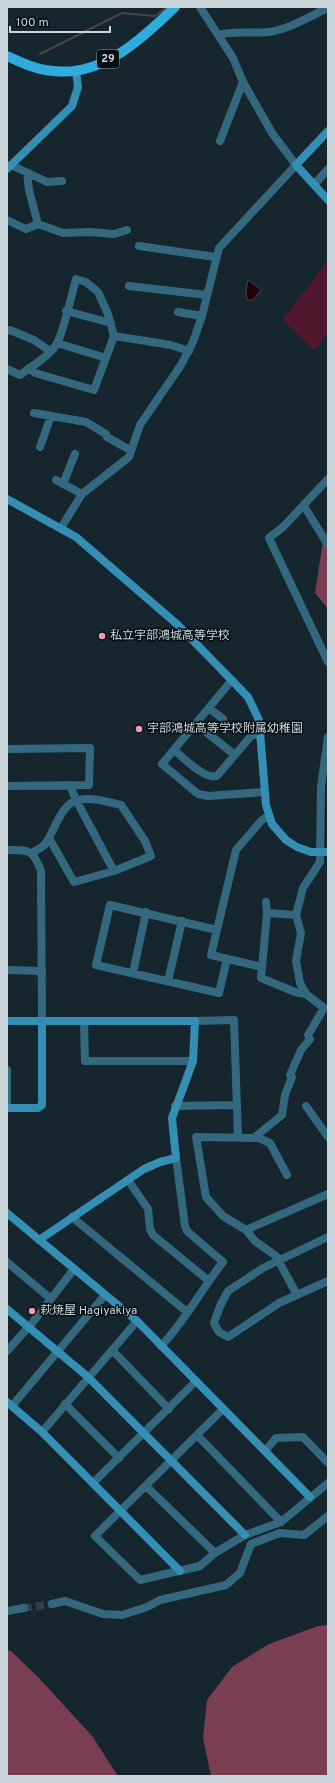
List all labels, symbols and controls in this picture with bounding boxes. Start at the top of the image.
scale bar [10,8,110,34]
text: 100 m [16,15,49,31]
road number: 29 [97,50,119,68]
place label: 私立宇部鴻城高等学校 [110,628,230,644]
marker: 私立宇部鴻城高等学校 [97,631,107,641]
place label: 宇部鴻城高等学校附属幼稚園 [147,721,303,737]
marker: 宇部鴻城高等学校附属幼稚園 [134,724,144,734]
place label: 萩焼屋 Hagiyakiya [40,1303,137,1319]
marker: 萩焼屋 Hagiyakiya [27,1306,37,1316]

